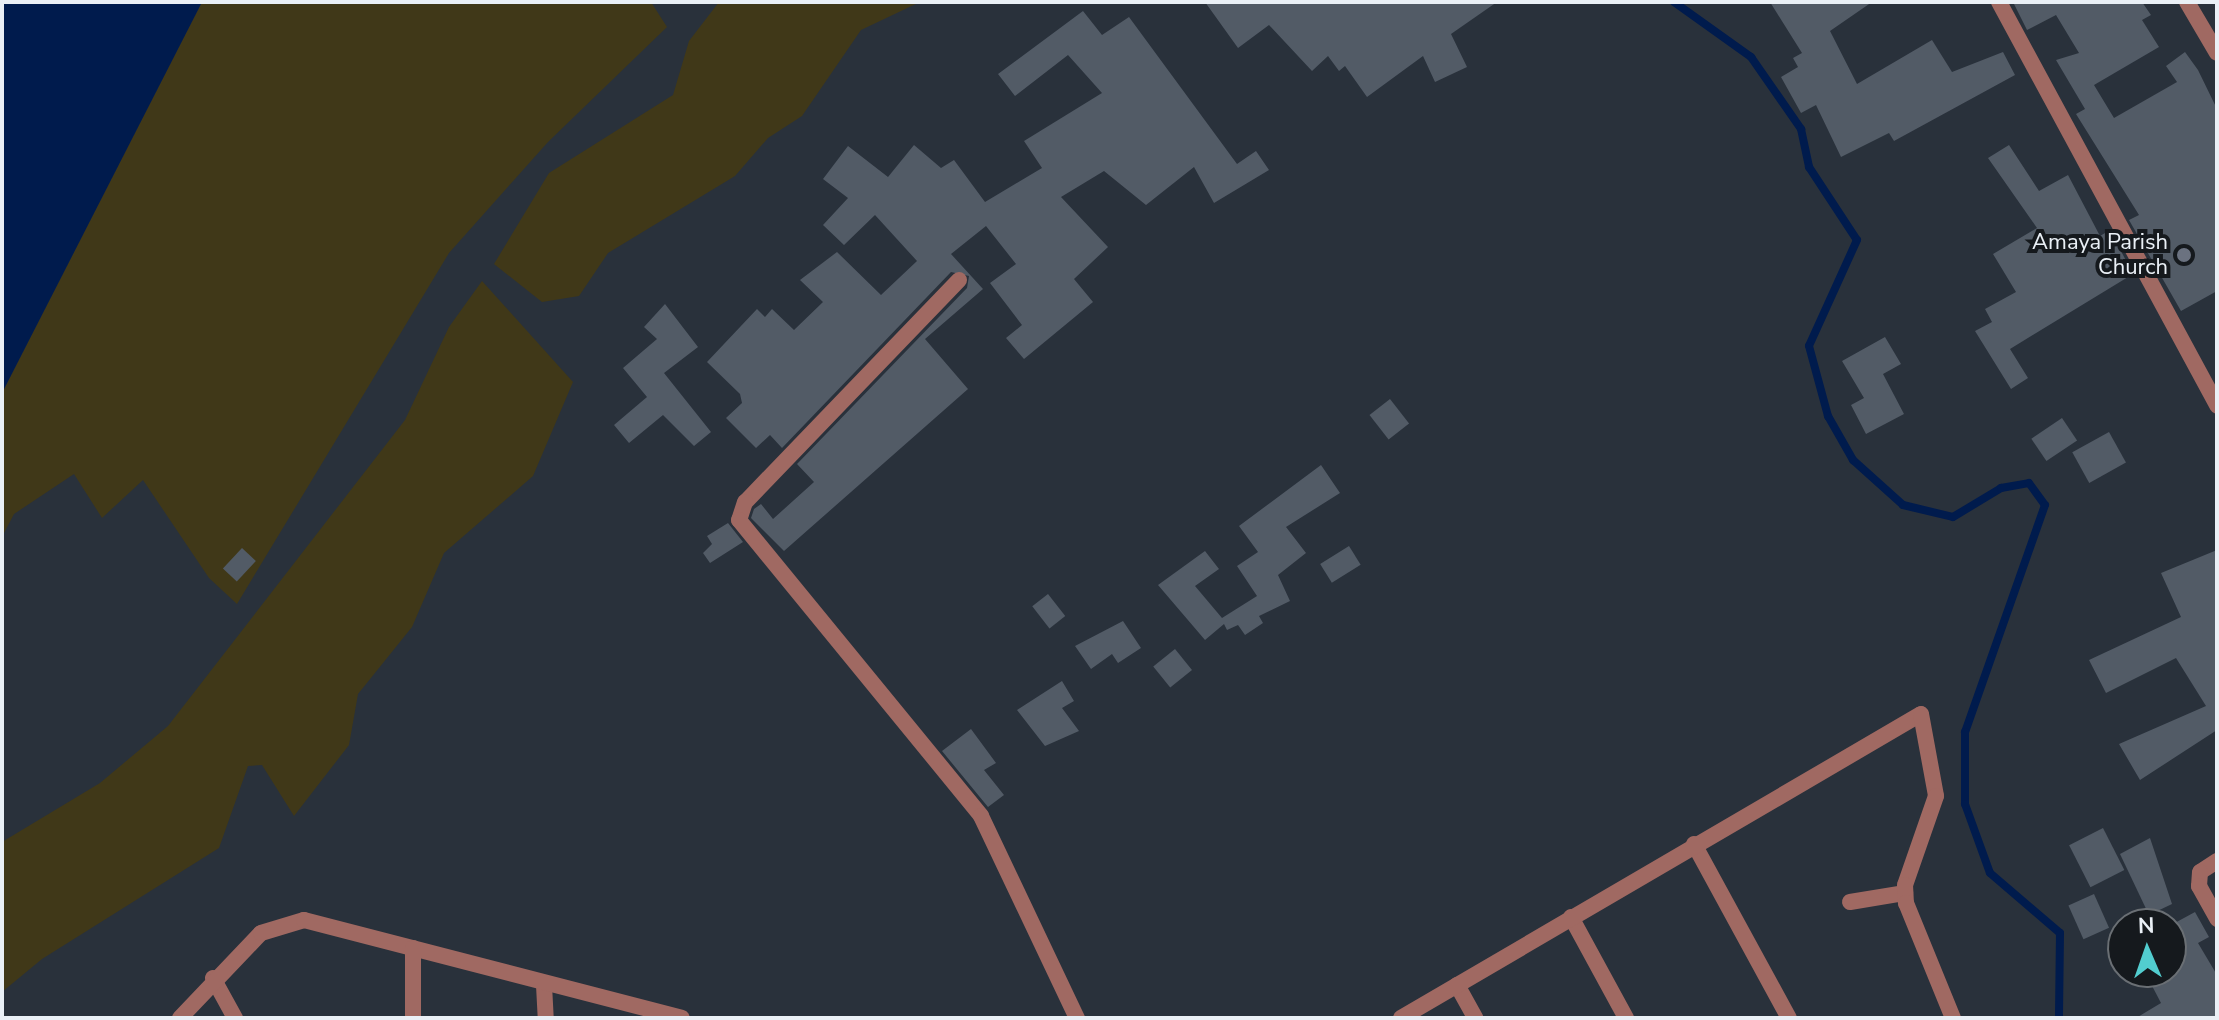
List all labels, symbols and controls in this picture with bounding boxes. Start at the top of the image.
place label: Amaya Parish Church [2032,229,2168,280]
marker: Amaya Parish Church [2175,246,2193,264]
north arrow [2107,908,2187,988]
text: N [2137,911,2155,941]

